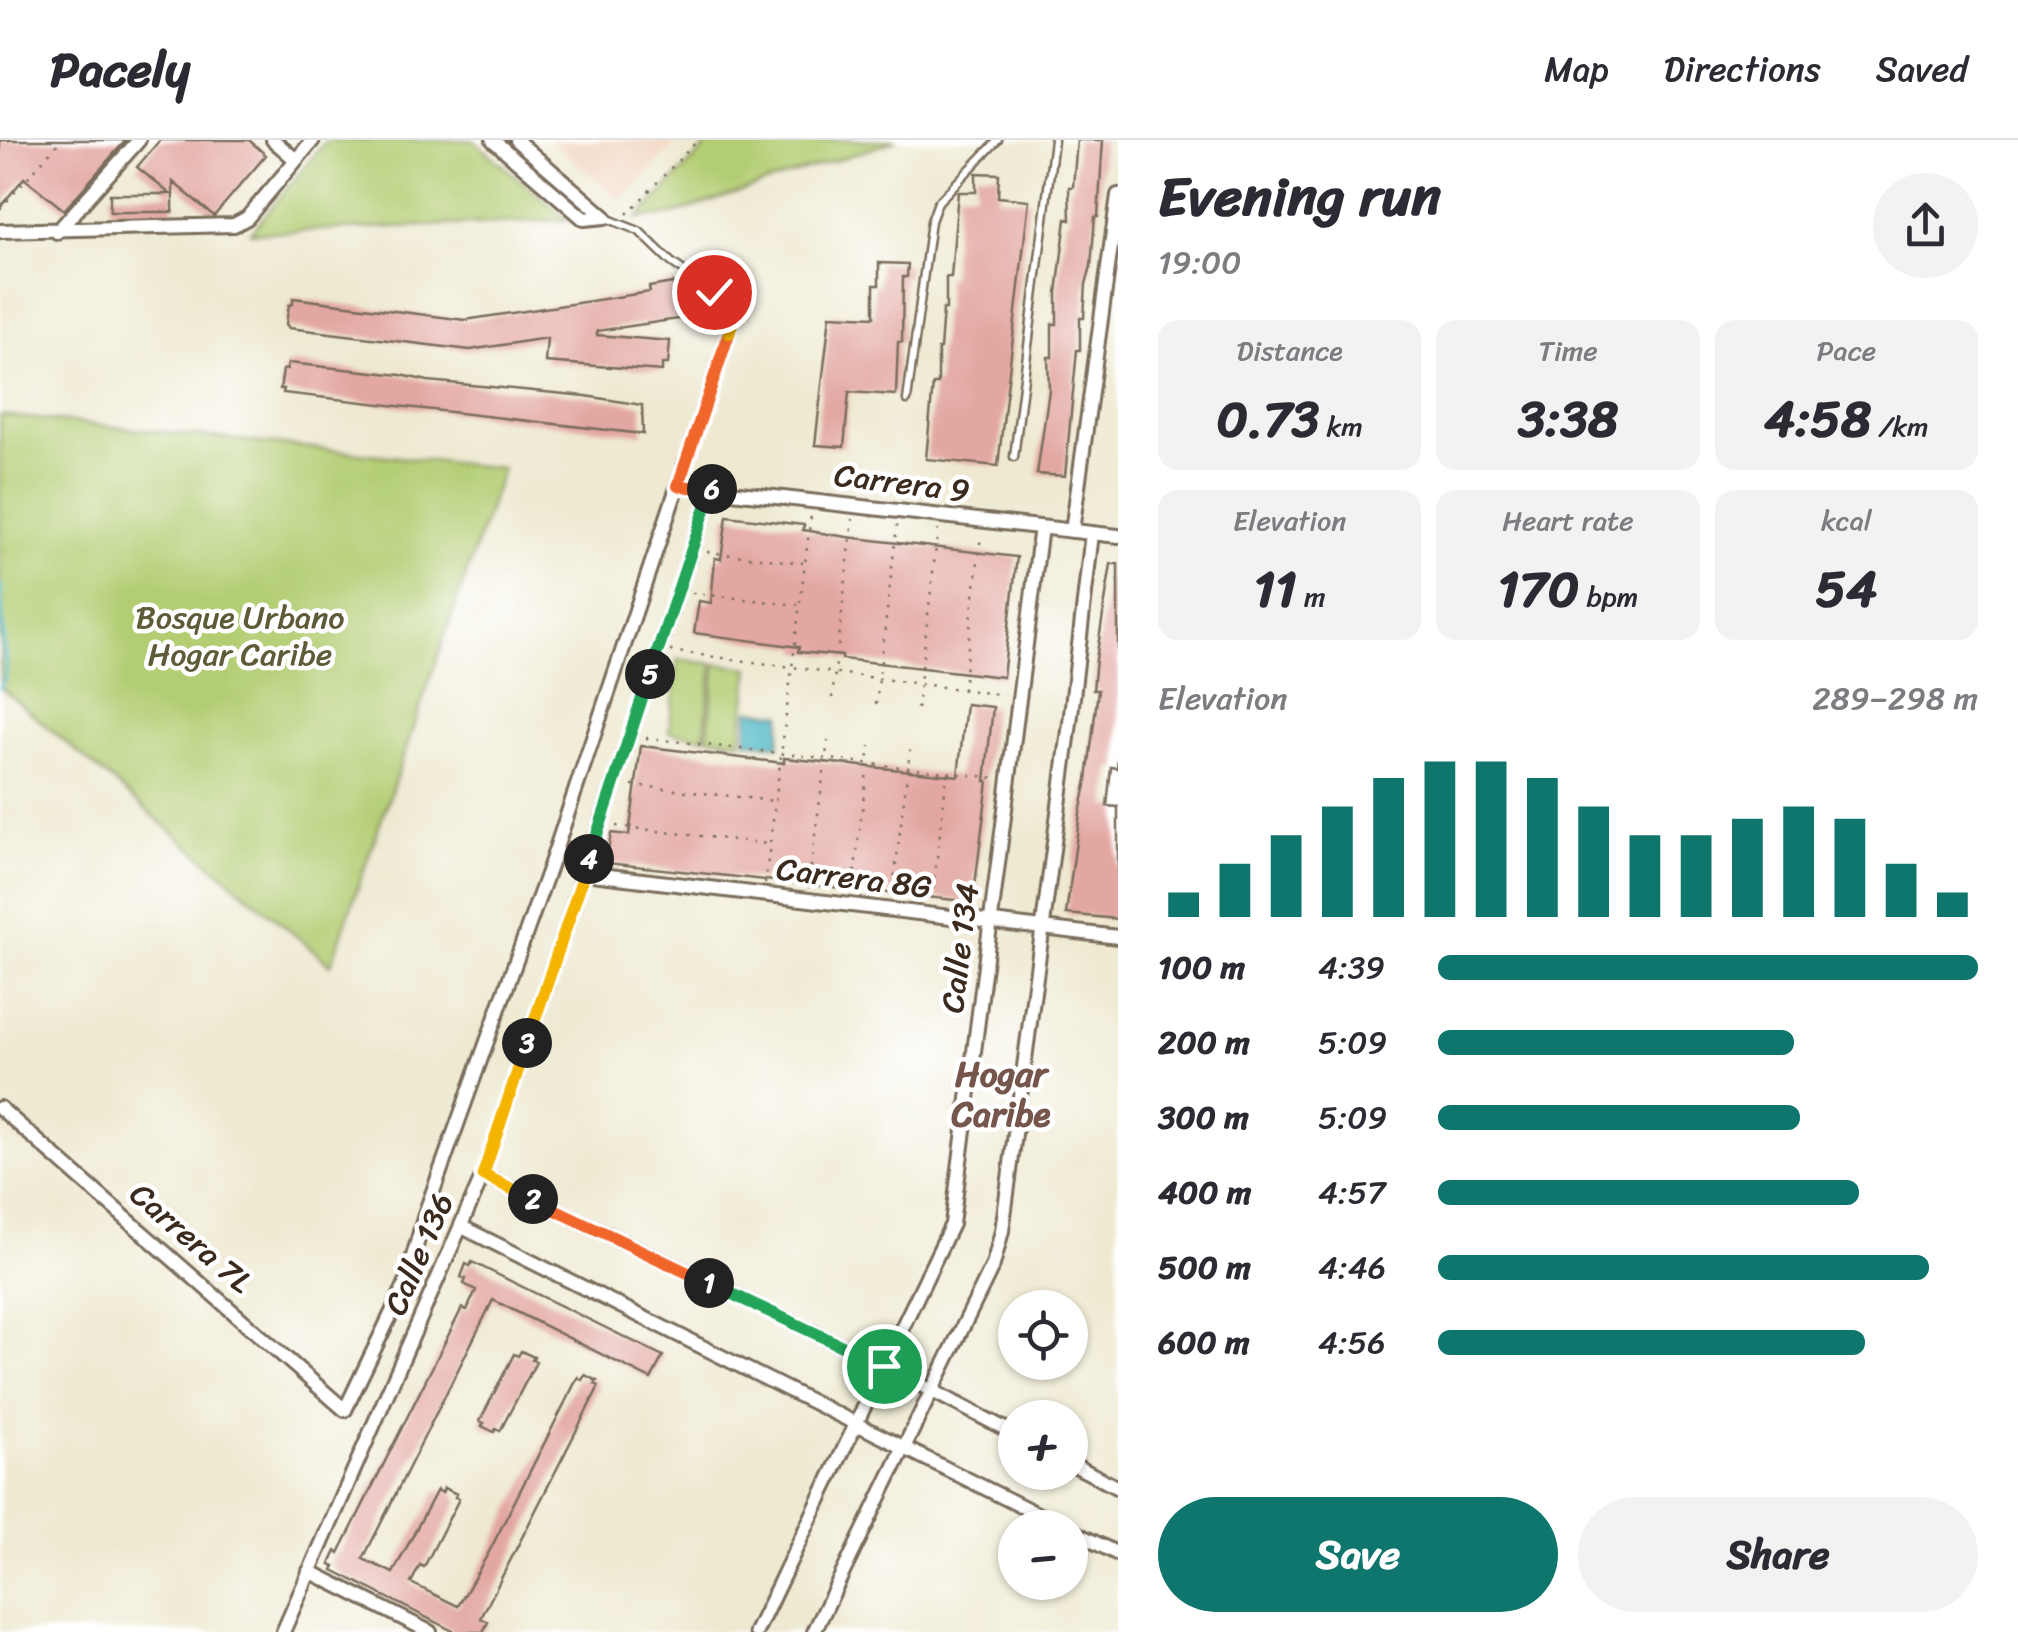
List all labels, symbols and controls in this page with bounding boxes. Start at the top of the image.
text: Pacely [50,27,190,112]
text: Map [1544,38,1609,100]
text: Directions [1664,38,1821,100]
text: Saved [1876,38,1968,100]
text: Evening run [1158,148,1441,245]
button: share [1873,173,1978,278]
text: 19:00 [1158,234,1242,291]
pin [672,250,757,335]
icon: check [687,265,742,320]
text: Distance [1237,326,1343,375]
text: Time [1538,326,1598,375]
text: Pace [1817,326,1876,375]
text: 0.73 [1216,375,1319,464]
text: 3:38 [1518,375,1618,464]
text: 4:58 [1764,375,1871,464]
text: km [1319,402,1363,451]
text: /km [1871,402,1929,451]
street label: Carrera 9 [831,446,973,520]
pin: 6 [687,464,737,514]
text: 6 [704,464,720,513]
text: Elevation [1233,496,1346,545]
text: Heart rate [1502,496,1634,545]
text: kcal [1821,496,1872,545]
text: 11 [1254,545,1297,634]
text: 170 [1498,545,1579,634]
text: 54 [1815,545,1877,634]
text: m [1297,572,1326,621]
text: bpm [1579,572,1638,621]
park label: Bosque Urbano Hogar Caribe [135,589,345,683]
pin: 5 [625,649,675,699]
text: 5 [641,649,659,698]
text: Elevation [1158,670,1288,727]
text: 289–298 m [1812,670,1978,727]
pin: 4 [564,834,614,884]
text: 4 [580,834,598,883]
street label: Carrera 8G [773,840,935,916]
street label: Calle 134 [924,880,996,1016]
text: 100 m [1158,939,1245,996]
text: 4:39 [1318,939,1385,996]
text: 200 m [1158,1014,1250,1071]
text: 5:09 [1318,1014,1387,1071]
pin: 3 [502,1018,552,1068]
text: 3 [519,1018,535,1067]
district label: Hogar Caribe [951,1043,1051,1145]
text: 300 m [1158,1089,1249,1146]
text: 5:09 [1318,1089,1387,1146]
text: 400 m [1158,1164,1251,1221]
text: 4:57 [1318,1164,1386,1221]
street label: Carrera 7L [116,1168,266,1309]
pin: 2 [508,1174,558,1224]
text: 2 [525,1174,541,1223]
street label: Calle 136 [368,1184,470,1324]
text: 500 m [1158,1239,1251,1296]
text: 4:46 [1318,1239,1386,1296]
pin: 1 [684,1258,734,1308]
text: 1 [703,1258,715,1307]
map controls [998,1290,1088,1600]
button: locate [998,1290,1088,1380]
text: 600 m [1158,1314,1250,1371]
text: 4:56 [1318,1314,1385,1371]
pin [842,1324,927,1409]
icon: arrive [857,1339,912,1394]
button: + [998,1400,1088,1490]
button: Save [1158,1497,1558,1612]
button: Share [1578,1497,1978,1612]
button: − [998,1510,1088,1600]

